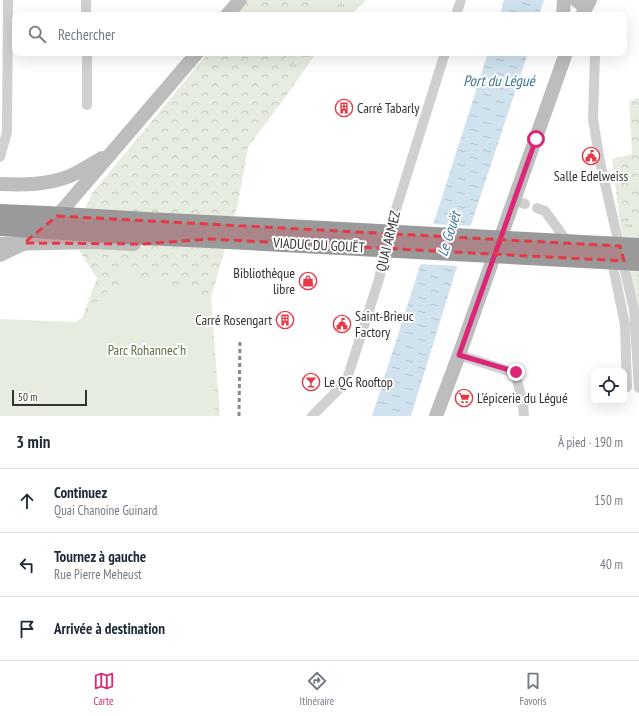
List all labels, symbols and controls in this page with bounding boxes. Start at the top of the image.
search box [12,12,627,56]
icon: search [26,23,48,45]
text: Rechercher [58,25,115,44]
water label: Port du Légué [463,71,537,90]
building icon: Carré Tabarly [334,98,354,118]
place label: Carré Tabarly [357,99,420,117]
route start [527,130,545,148]
public building icon: Salle Edelweiss [581,146,601,166]
place label: Salle Edelweiss [554,167,628,185]
water label: Le Gouët [432,207,465,258]
street label: QUAI ARMEZ [372,209,404,273]
street label: VIADUC DU GOUËT [272,234,366,256]
place label: Bibliothèque libre [233,264,295,298]
shop icon: Bibliothèque libre [298,271,318,291]
place label: Saint-Brieuc Factory [355,307,414,341]
building icon: Carré Rosengart [275,310,295,330]
place label: Carré Rosengart [195,311,272,329]
public building icon: Saint-Brieuc Factory [332,314,352,334]
park label: Parc Rohannec'h [108,341,186,359]
route end [507,363,525,381]
map controls [591,368,627,404]
button: locate [591,368,627,404]
bar icon: Le QG Rooftop [301,372,321,392]
place label: Le QG Rooftop [324,373,393,391]
scale bar [12,388,87,407]
supermarket icon: L'épicerie du Légué [454,388,474,408]
place label: L'épicerie du Légué [477,389,568,407]
text: 50 m [18,390,37,404]
text: 3 min [16,431,50,453]
text: À pied · 190 m [558,434,623,451]
text: Continuez [54,483,107,502]
icon: ahead [16,490,38,512]
text: 150 m [594,492,623,509]
text: Quai Chanoine Guinard [54,502,157,519]
text: Tournez à gauche [54,547,146,566]
icon: left [16,554,38,576]
text: 40 m [600,556,623,573]
text: Rue Pierre Meheust [54,566,142,583]
icon: arrive [16,618,38,640]
text: Arrivée à destination [54,619,165,638]
tab: Carte [93,670,115,708]
tab: Itinéraire [300,670,334,708]
tab: Favoris [519,670,546,708]

